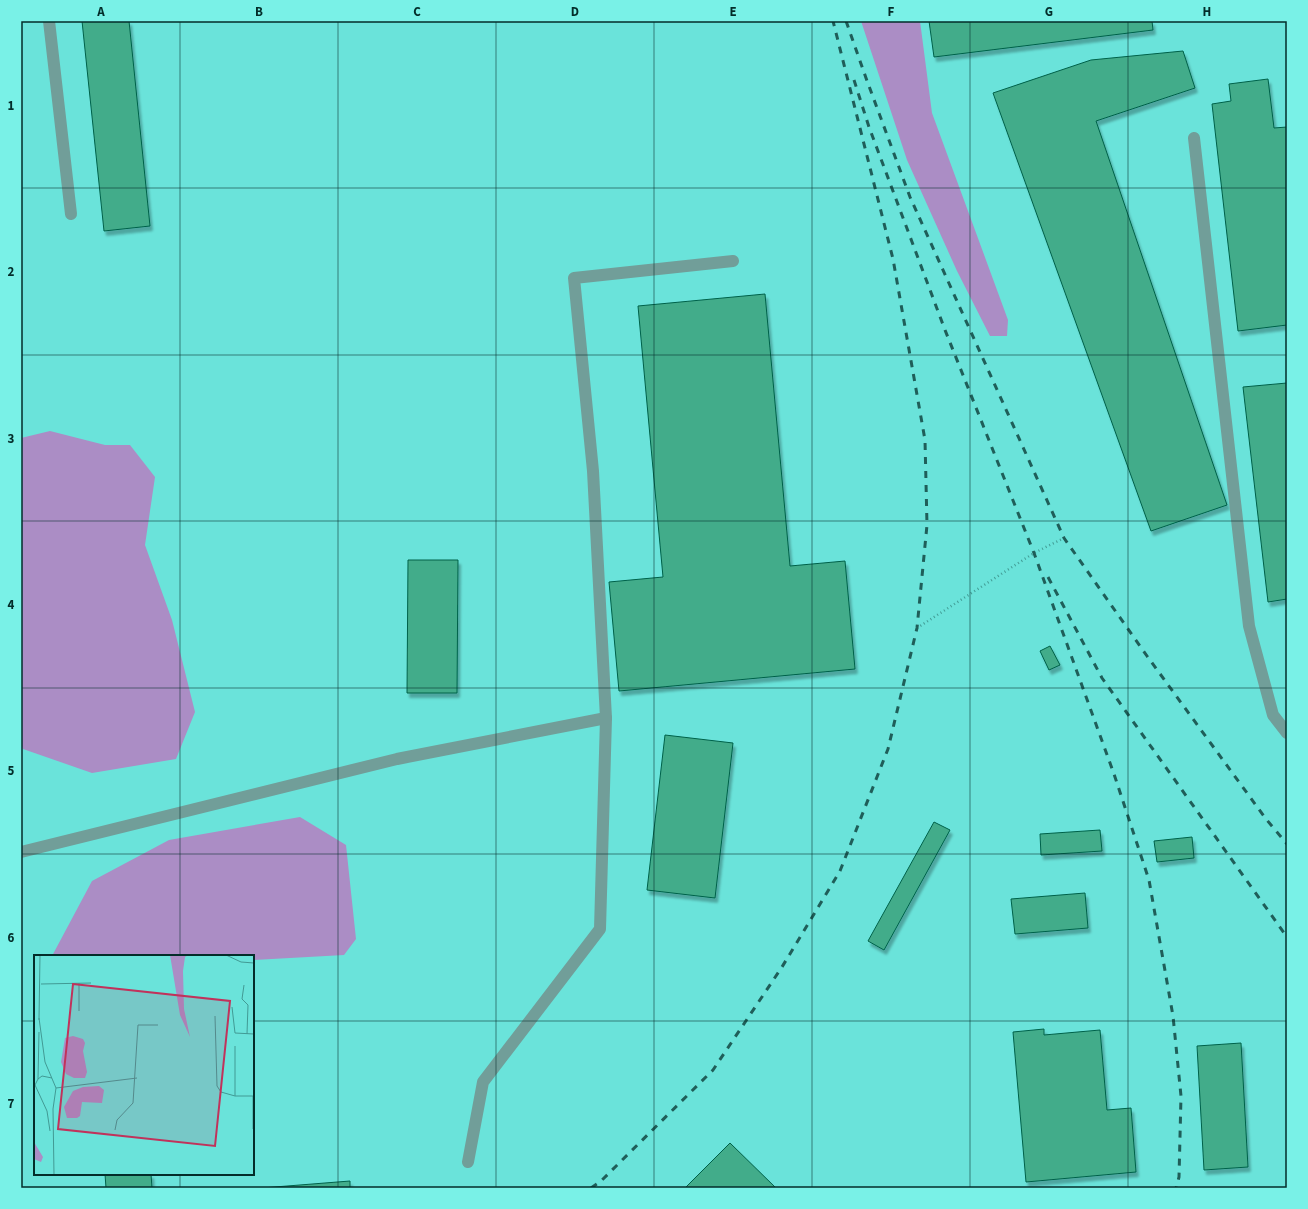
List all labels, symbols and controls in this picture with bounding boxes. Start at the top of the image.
text: A [96,3,105,21]
text: B [255,3,263,21]
text: C [413,3,421,21]
text: D [571,3,579,21]
text: E [729,3,737,21]
text: F [888,3,895,21]
text: G [1045,3,1053,21]
text: H [1203,3,1211,21]
text: 1 [8,97,15,115]
text: 2 [8,263,15,281]
text: 3 [8,430,15,448]
text: 4 [8,596,15,614]
text: 5 [8,762,15,780]
text: 6 [8,929,15,947]
inset map [34,955,254,1175]
text: 7 [8,1095,15,1113]

